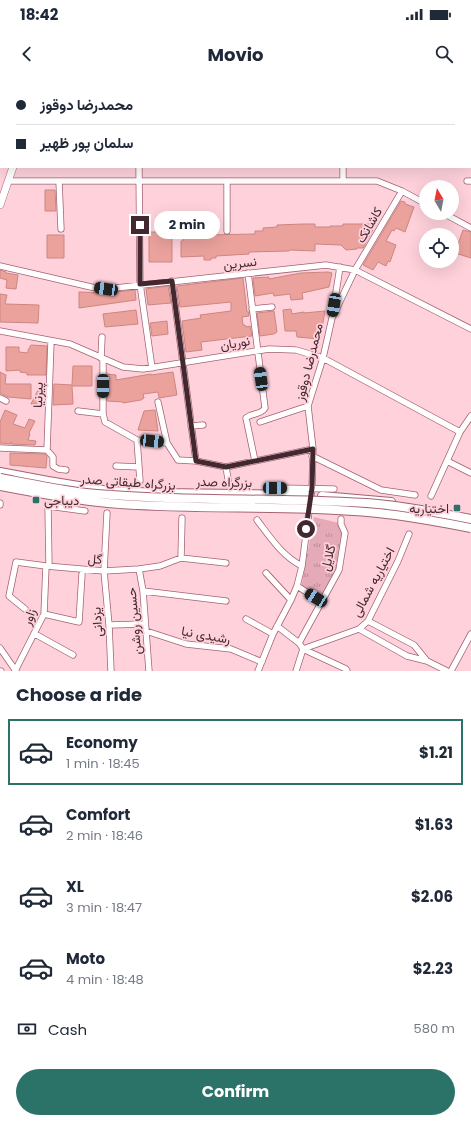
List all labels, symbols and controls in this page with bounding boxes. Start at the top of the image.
text: 18:42 [20,4,58,25]
text: Movio [207,42,264,67]
icon: back [16,43,38,65]
icon: search [433,43,455,65]
text: محمدرضا دوقوز [40,94,133,115]
text: سلمان پور ظهیر [40,132,133,153]
north arrow [419,180,459,220]
map controls [419,180,459,268]
street label: کاشانک [351,203,387,247]
callout: 2 min [154,211,220,239]
text: 2 min [169,215,205,234]
route end [131,216,149,234]
button: locate [419,228,459,268]
street label: نسرین [222,252,258,274]
car [93,281,119,297]
car [326,292,342,318]
street label: محمدرضا دوقوز [290,321,328,404]
street label: نوریان [218,331,252,355]
car [253,366,269,392]
car [97,374,109,398]
street label: پیرنیا [28,382,48,408]
car [139,434,165,448]
street label: بزرگراه طبقاتی صدر [79,469,176,495]
street label: بزرگراه صدر [195,472,253,492]
car [263,482,287,494]
place label: دیباجی [44,491,79,510]
marker: دیباجی [31,495,41,505]
place label: اختیاریه [409,499,449,518]
marker: اختیاریه [452,503,462,513]
route start [297,520,315,538]
street label: گلایل [315,542,341,573]
street label: اختیاریه شمالی [347,544,399,620]
street label: گل [87,549,103,569]
street label: حسین روشن [122,586,146,655]
car [303,587,329,609]
street label: زاور [17,606,41,629]
street label: یزدانی [86,606,108,638]
street label: رشیدی نیا [180,621,232,649]
text: Choose a ride [16,682,142,707]
text: Economy [66,732,138,753]
icon: car [18,734,54,770]
text: $1.21 [419,742,453,763]
text: 1 min · 18:45 [66,754,140,773]
text: Comfort [66,804,130,825]
icon: car [18,806,54,842]
text: $1.63 [415,814,453,835]
text: 2 min · 18:46 [66,826,143,845]
text: XL [66,876,84,897]
icon: car [18,878,54,914]
text: $2.06 [411,886,453,907]
text: 3 min · 18:47 [66,898,142,917]
text: Moto [66,948,105,969]
icon: car [18,950,54,986]
text: $2.23 [413,958,453,979]
text: 4 min · 18:48 [66,970,144,989]
icon: cash [16,1018,38,1040]
text: Cash [48,1019,87,1040]
text: 580 m [414,1019,455,1038]
button: Confirm [16,1069,455,1115]

